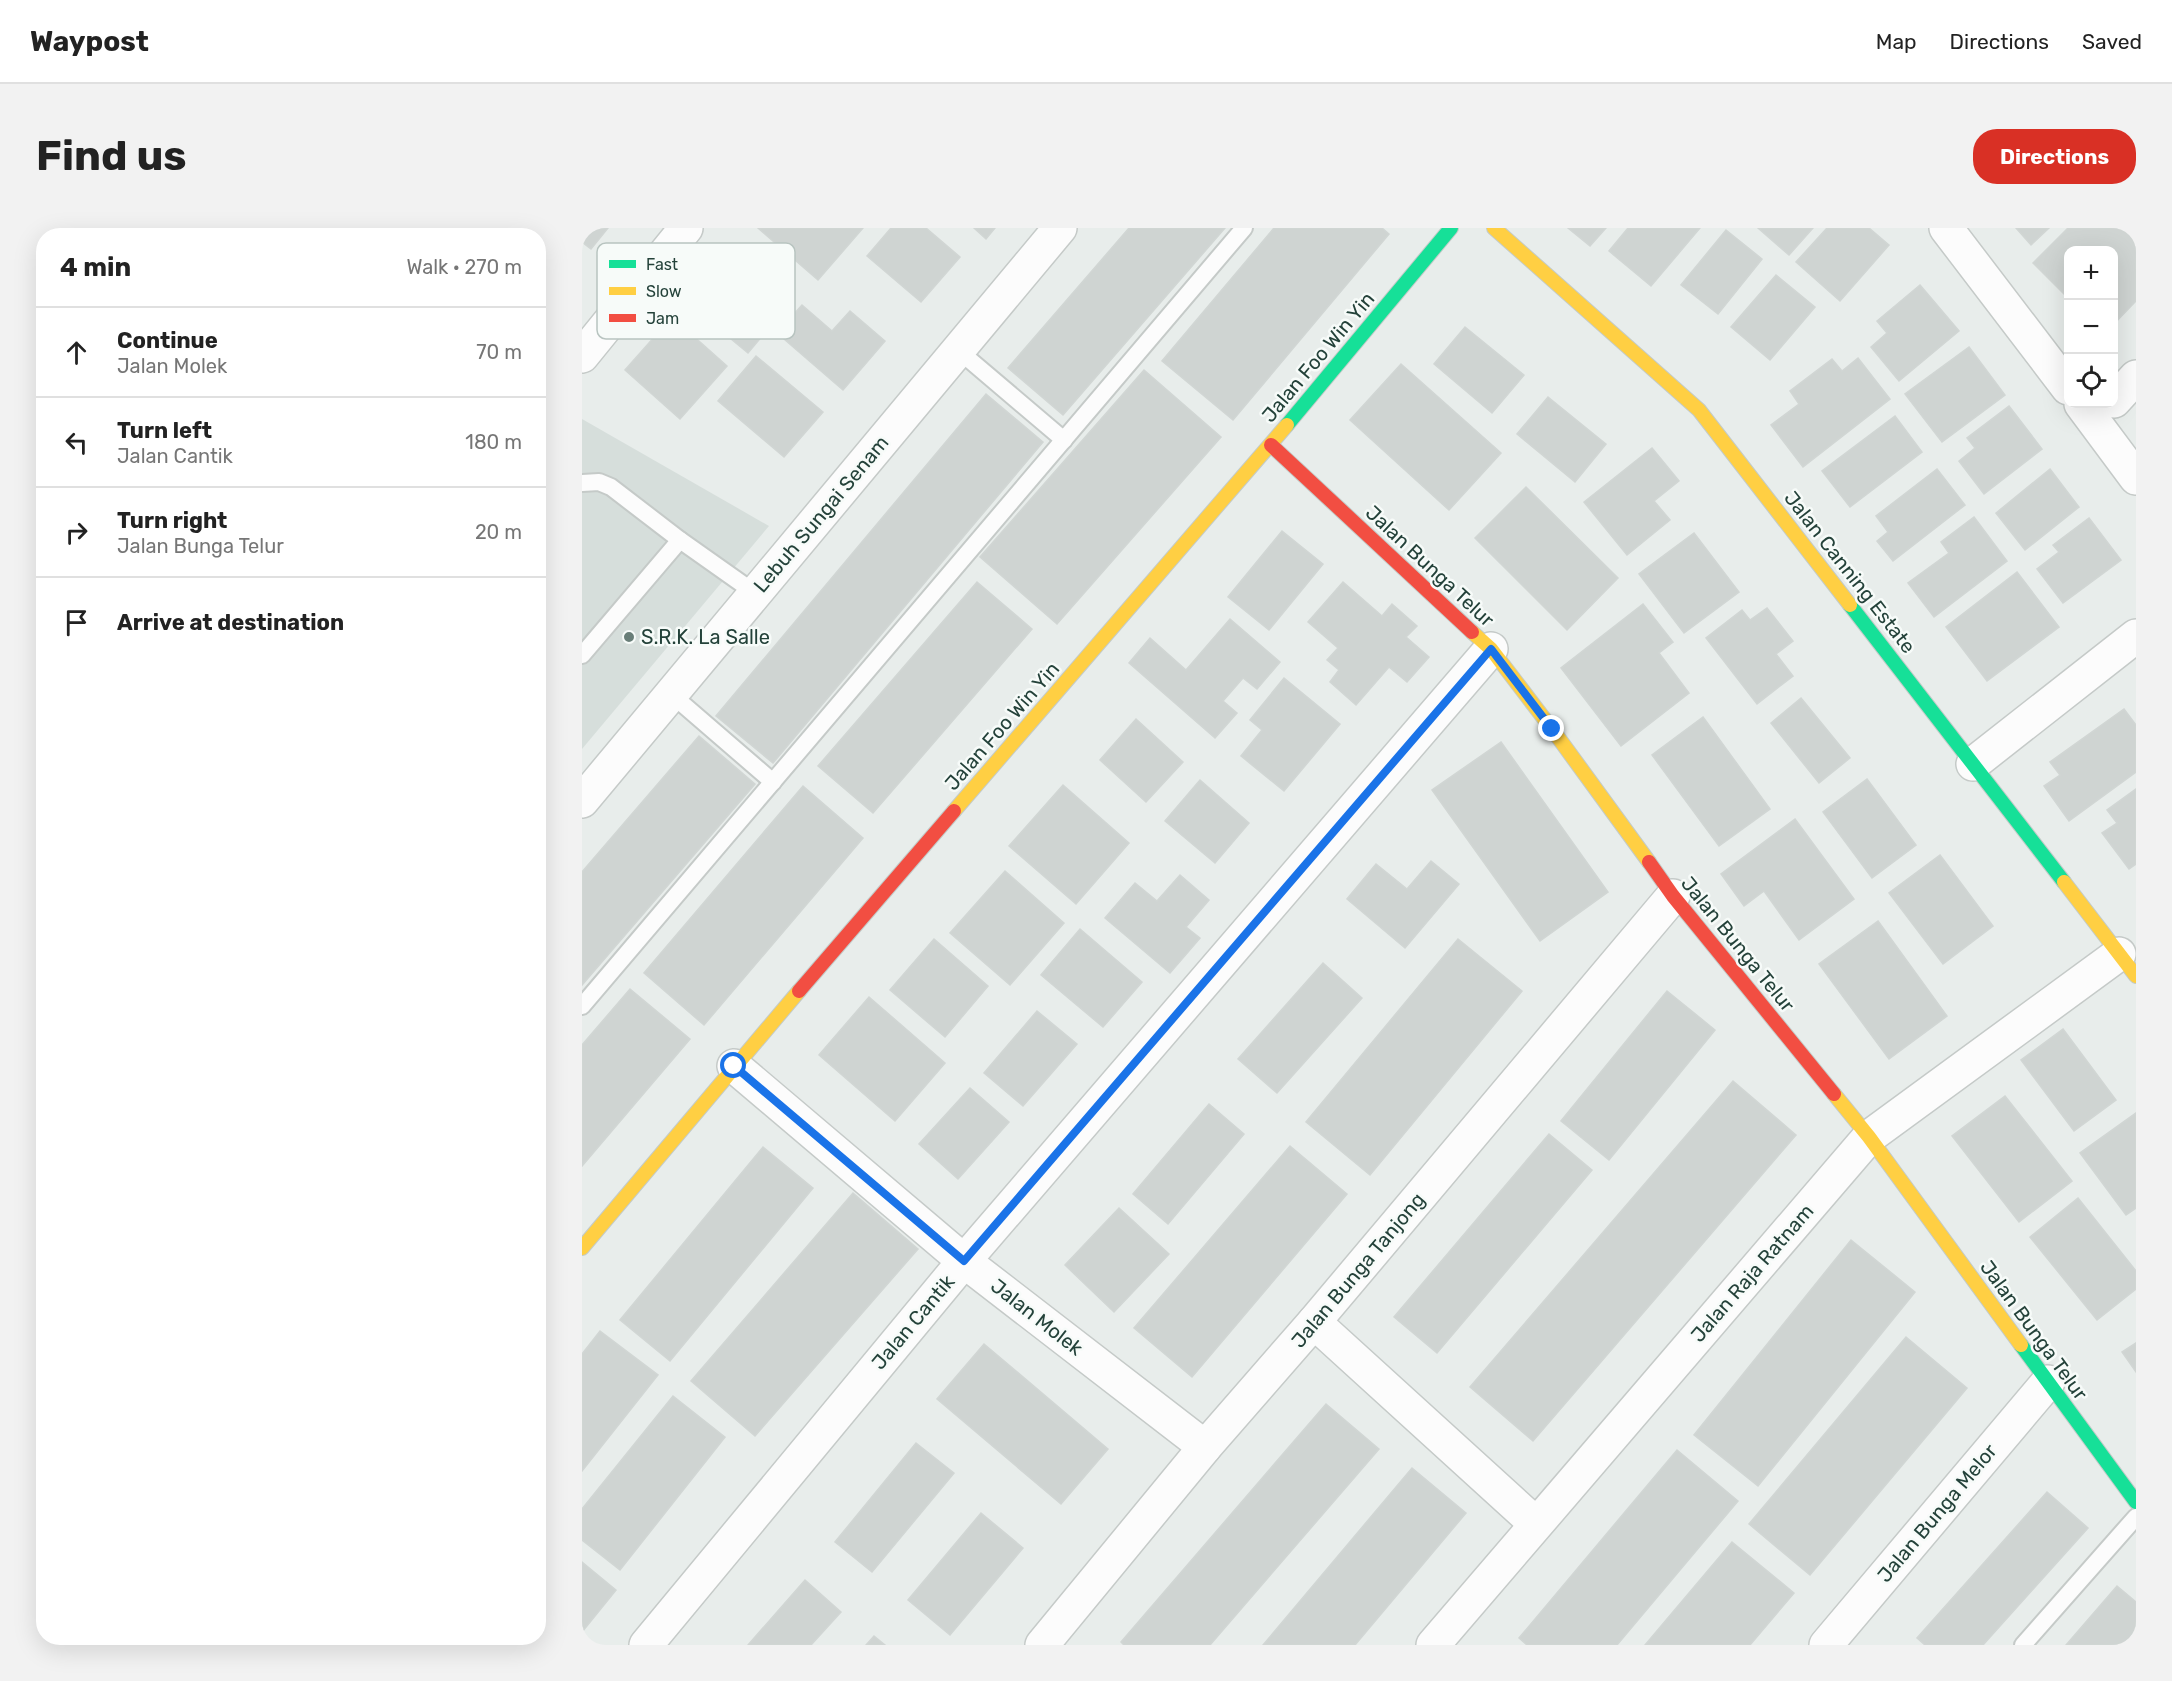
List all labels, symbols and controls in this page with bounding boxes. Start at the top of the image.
text: Waypost [30,25,149,58]
text: Map [1876,29,1917,54]
text: Directions [1950,29,2049,54]
text: Saved [2082,29,2142,54]
button: Directions [1973,129,2136,184]
text: Find us [36,131,187,181]
legend [597,243,795,339]
map controls [2064,246,2118,408]
button: + [2064,246,2118,300]
text: 4 min [60,252,131,283]
text: Walk · 270 m [407,255,522,279]
text: Fast [646,255,678,274]
text: Slow [646,282,682,301]
street label: Jalan Foo Win Yin [1257,287,1379,427]
button: − [2064,300,2118,354]
text: Jam [646,309,679,328]
text: Continue [117,327,218,354]
icon: ahead [60,336,93,369]
text: 70 m [476,340,522,364]
text: Jalan Molek [117,354,227,378]
button: locate [2064,354,2118,408]
text: Turn left [117,417,212,444]
icon: left [60,426,93,459]
text: 180 m [465,430,522,454]
street label: Lebuh Sungai Senam [748,431,894,597]
text: Jalan Cantik [117,444,233,468]
street label: Jalan Canning Estate [1779,486,1921,658]
street label: Jalan Bunga Telur [1361,500,1499,632]
text: Turn right [117,507,227,534]
icon: right [60,516,93,549]
text: 20 m [475,520,522,544]
text: Jalan Bunga Telur [117,534,284,558]
icon: arrive [60,606,93,639]
text: Arrive at destination [117,609,344,636]
place label: S.R.K. La Salle [641,625,770,649]
marker: S.R.K. La Salle [622,630,636,644]
street label: Jalan Foo Win Yin [940,657,1064,795]
route end [1538,715,1564,741]
street label: Jalan Bunga Telur [1676,872,1800,1017]
route start [720,1052,746,1078]
street label: Jalan Bunga Tanjong [1286,1188,1430,1352]
street label: Jalan Raja Ratnam [1686,1199,1818,1347]
street label: Jalan Bunga Telur [1975,1255,2093,1405]
street label: Jalan Cantik [867,1269,960,1374]
street label: Jalan Molek [986,1274,1088,1361]
street label: Jalan Bunga Melor [1872,1439,2002,1587]

